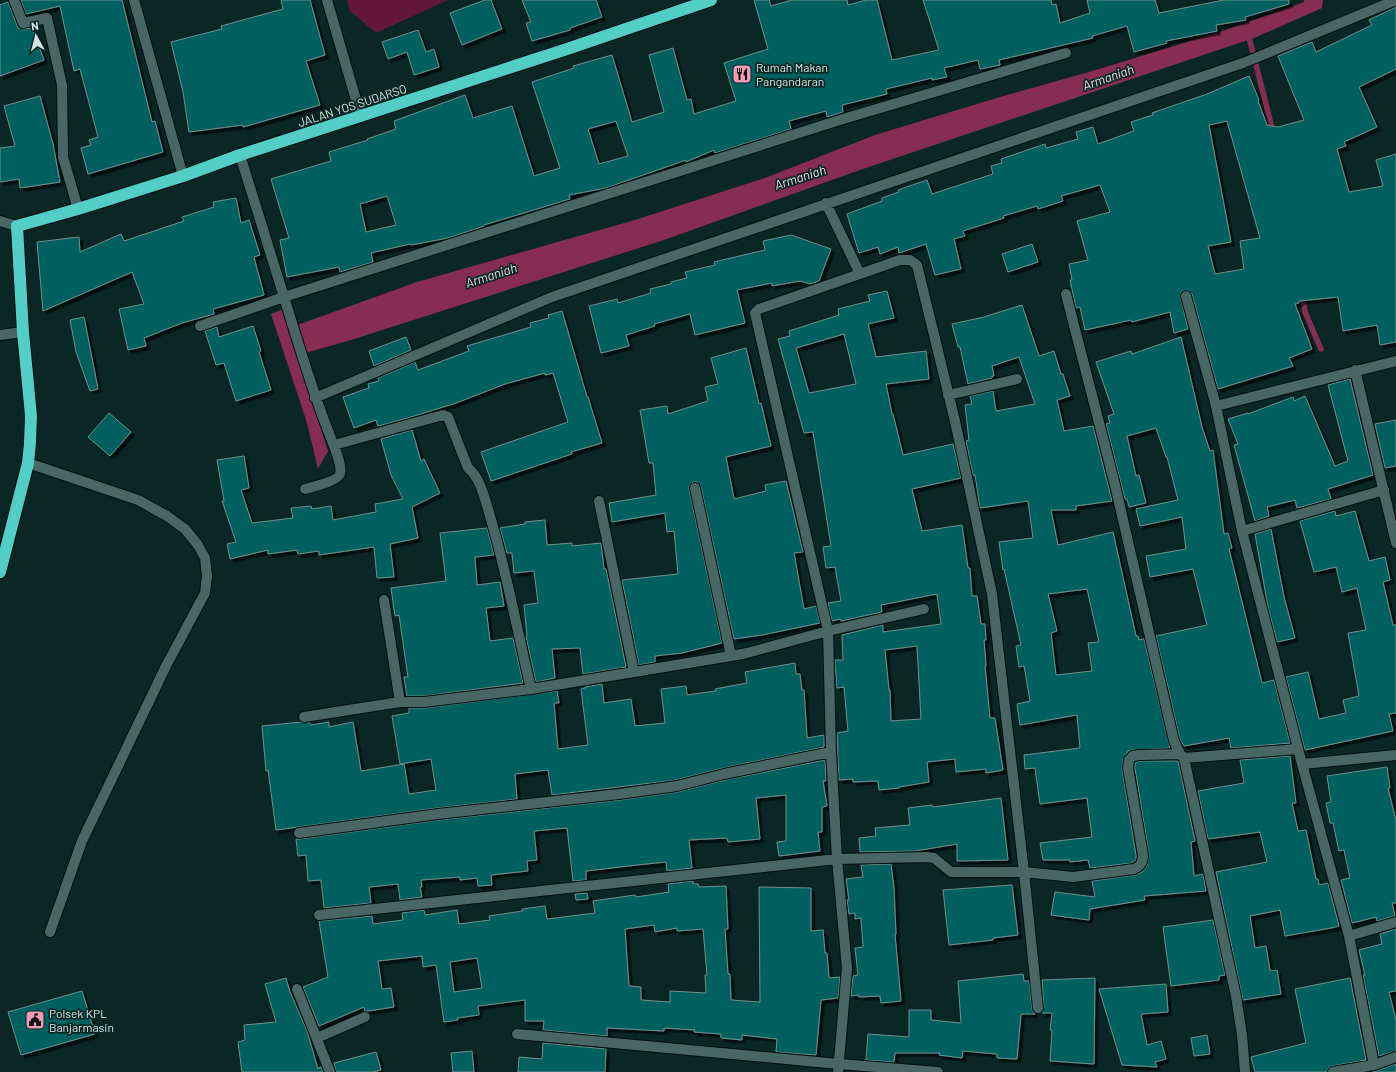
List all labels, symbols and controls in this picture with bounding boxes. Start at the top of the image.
north arrow [16,16,56,56]
text: N [30,19,39,32]
place label: Rumah Makan Pangandaran [756,60,828,88]
water label: Armaniah [1080,61,1136,93]
restaurant icon: Rumah Makan Pangandaran [731,63,753,85]
street label: JALAN YOS SUDARSO [296,81,408,129]
water label: Armaniah [772,161,828,193]
water label: Armaniah [463,259,519,291]
place label: Polsek KPL Banjarmasin [49,1006,114,1034]
public building icon: Polsek KPL Banjarmasin [24,1009,46,1031]

